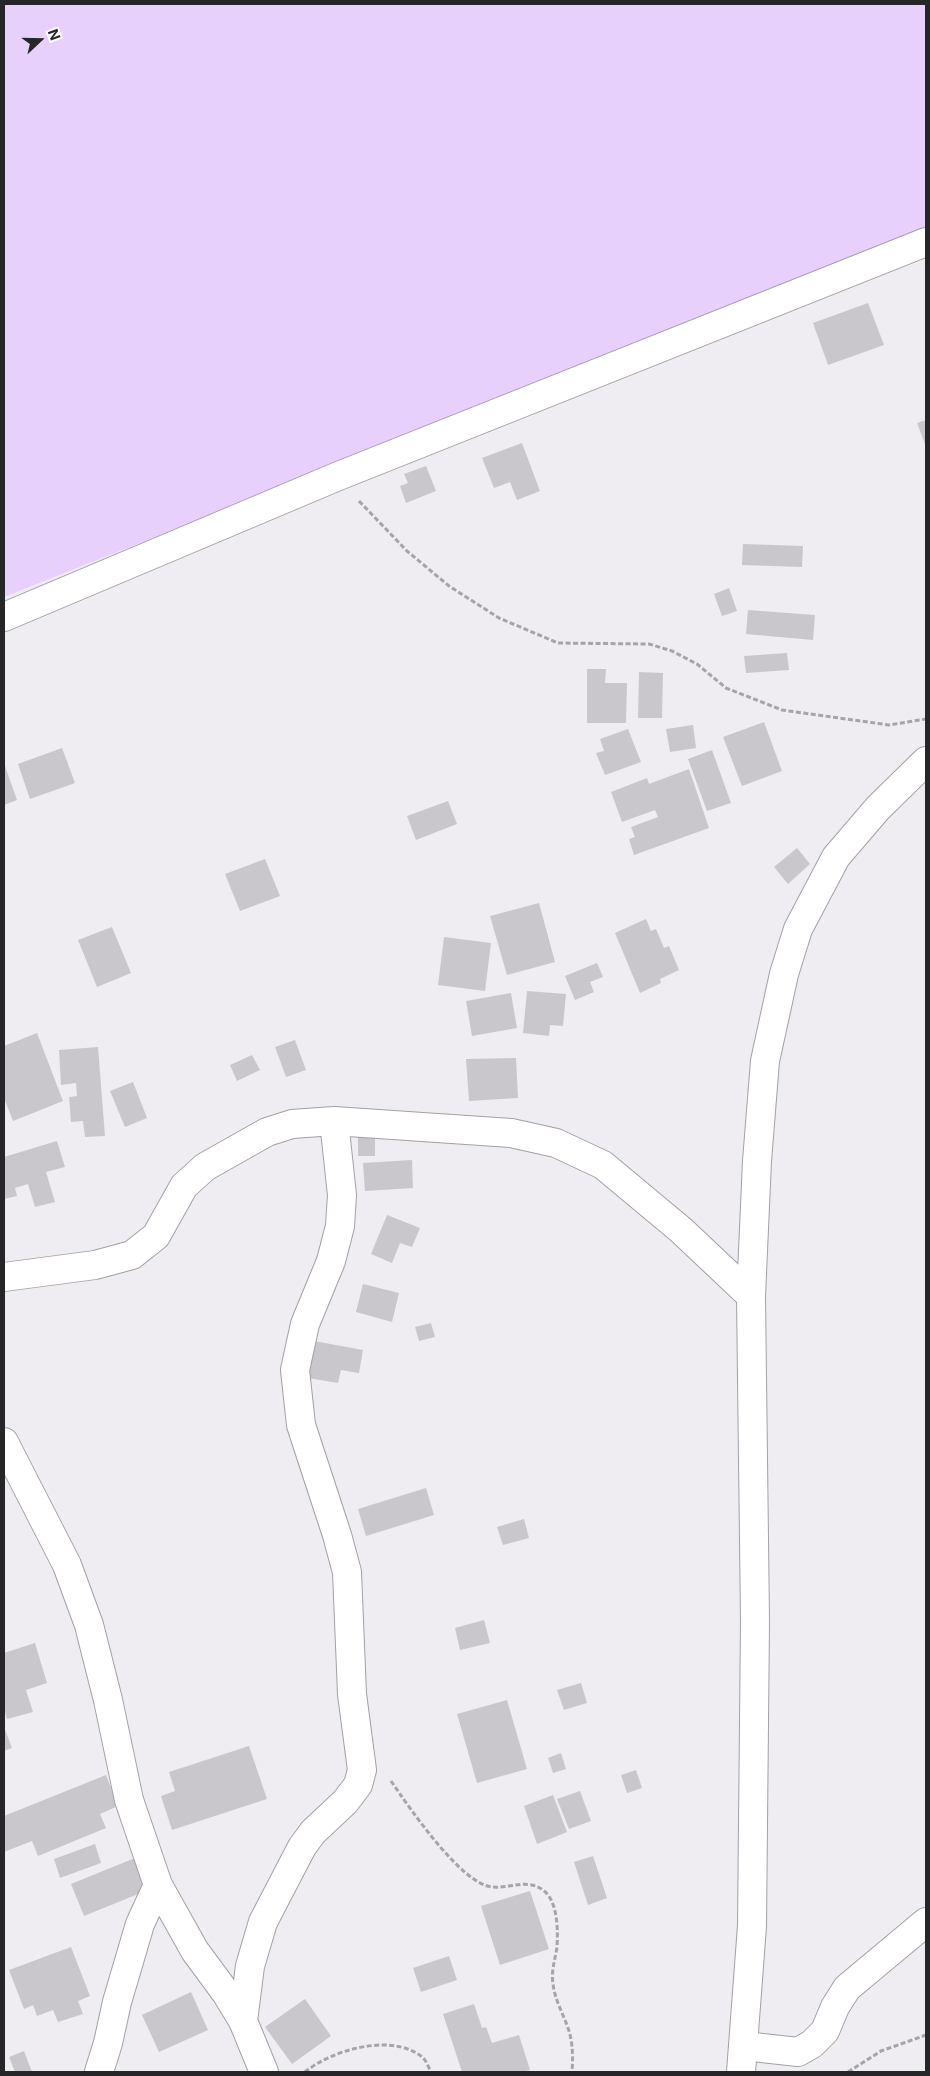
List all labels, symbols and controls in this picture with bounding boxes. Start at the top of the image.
north arrow [15,15,65,65]
text: N [45,26,64,42]

